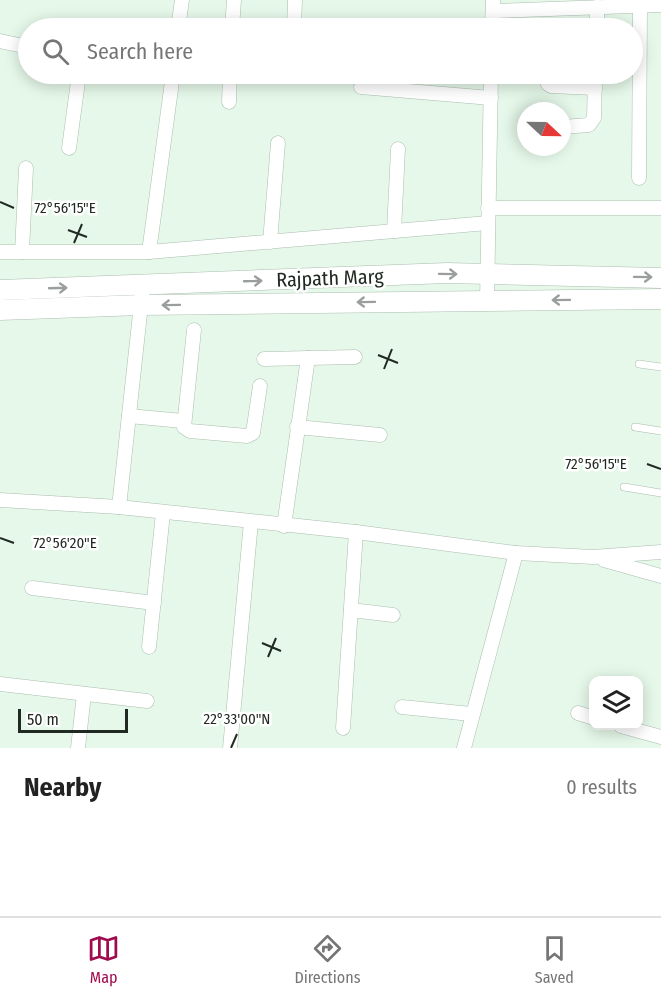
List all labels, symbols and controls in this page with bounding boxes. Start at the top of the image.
search box [18,18,643,84]
icon: search [39,35,72,68]
text: Search here [87,38,193,65]
north arrow [517,102,571,156]
text: 72°56'15"E [34,199,96,217]
street label: Rajpath Marg [276,264,385,292]
one-way arrow [438,268,458,280]
one-way arrow [633,271,653,283]
one-way arrow [243,276,263,287]
one-way arrow [48,283,68,294]
one-way arrow [551,294,571,306]
one-way arrow [356,296,376,308]
one-way arrow [161,299,181,310]
text: 72°56'15"E [565,455,627,473]
text: 72°56'20"E [33,534,97,552]
map controls [589,676,643,730]
button: layers [589,676,643,730]
scale bar [18,706,128,734]
text: 50 m [27,710,59,729]
text: 22°33'00"N [204,710,270,728]
text: Nearby [24,772,101,803]
text: 0 results [566,775,637,799]
tab: Map [87,932,120,987]
tab: Directions [294,932,361,987]
tab: Saved [535,932,574,987]

